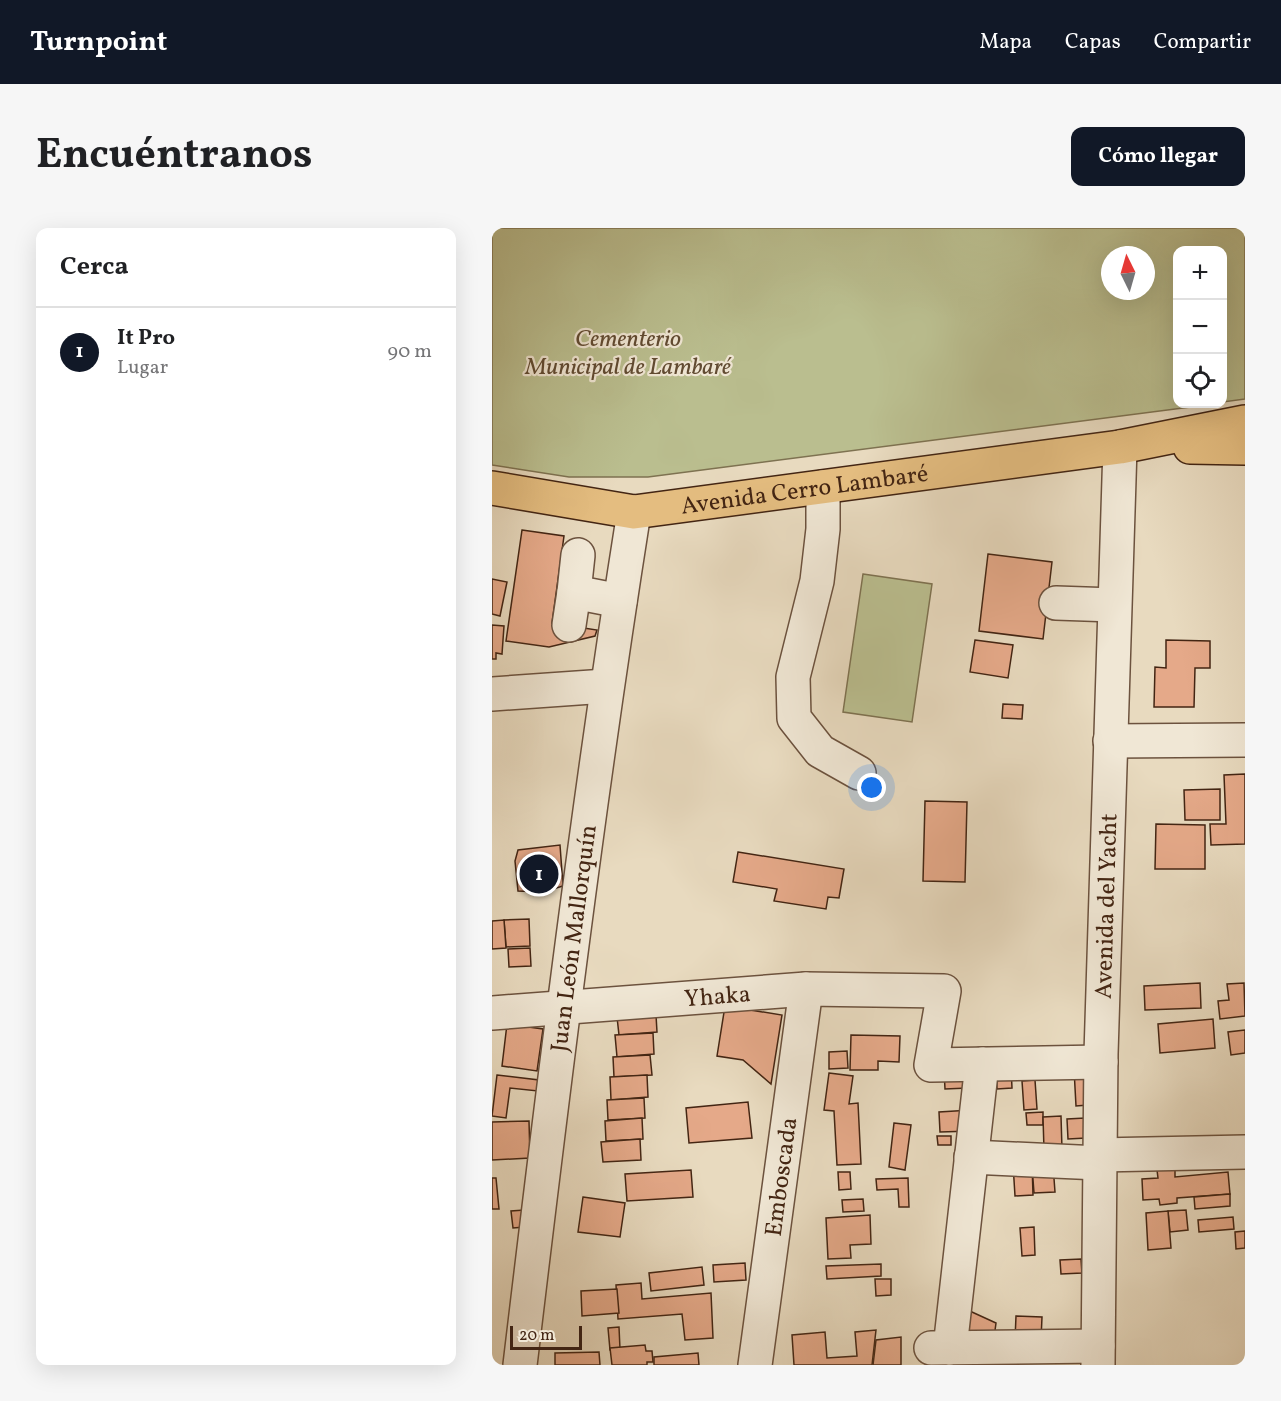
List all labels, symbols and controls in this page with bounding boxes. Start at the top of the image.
text: Turnpoint [30,23,167,62]
text: Mapa [980,28,1032,57]
text: Capas [1065,28,1121,57]
text: Compartir [1154,28,1251,57]
text: Encuéntranos [36,127,312,186]
button: Cómo llegar [1071,127,1245,186]
north arrow [1101,246,1155,300]
map controls [1173,246,1227,408]
button: + [1173,246,1227,300]
text: Cerca [60,249,129,285]
button: − [1173,300,1227,354]
text: It Pro [117,323,175,354]
park label: Cementerio Municipal de Lambaré [524,323,732,385]
text: 1 [75,338,84,366]
text: 90 m [388,338,432,366]
text: Lugar [117,354,168,382]
button: locate [1173,354,1227,408]
street label: Avenida Cerro Lambaré [679,458,930,525]
your location [857,773,886,802]
street label: Avenida del Yacht [1088,813,1128,1000]
street label: Juan León Mallorquín [543,823,607,1054]
pin: 1 [520,852,558,896]
street label: Yhaka [683,978,752,1017]
street label: Emboscada [758,1115,807,1239]
scale bar [510,1323,582,1350]
text: 20 m [519,1325,554,1347]

